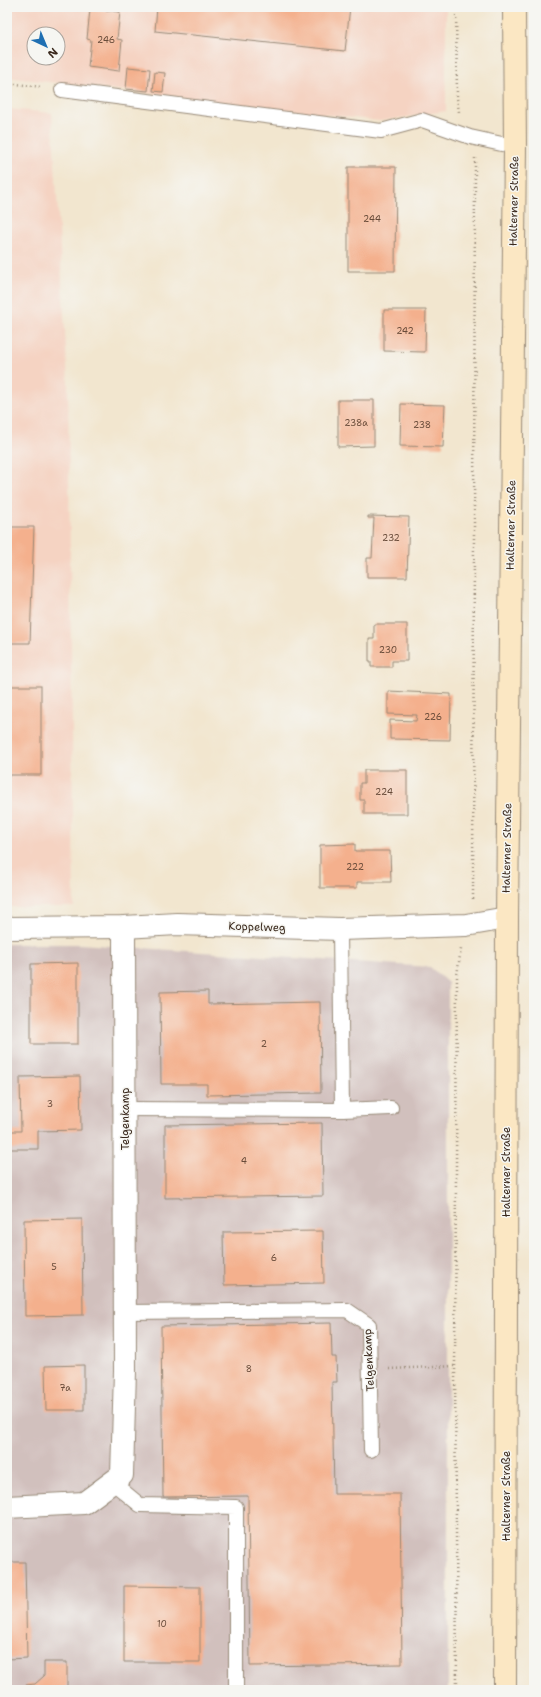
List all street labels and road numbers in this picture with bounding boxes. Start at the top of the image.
street label: Halterner Straße [506,156,522,246]
street label: Halterner Straße [503,480,519,570]
street label: Halterner Straße [499,803,515,893]
street label: Koppelweg [228,919,286,936]
street label: Telgenkamp [118,1088,133,1150]
street label: Halterner Straße [499,1127,514,1217]
street label: Telgenkamp [360,1328,378,1392]
street label: Halterner Straße [499,1451,514,1541]

